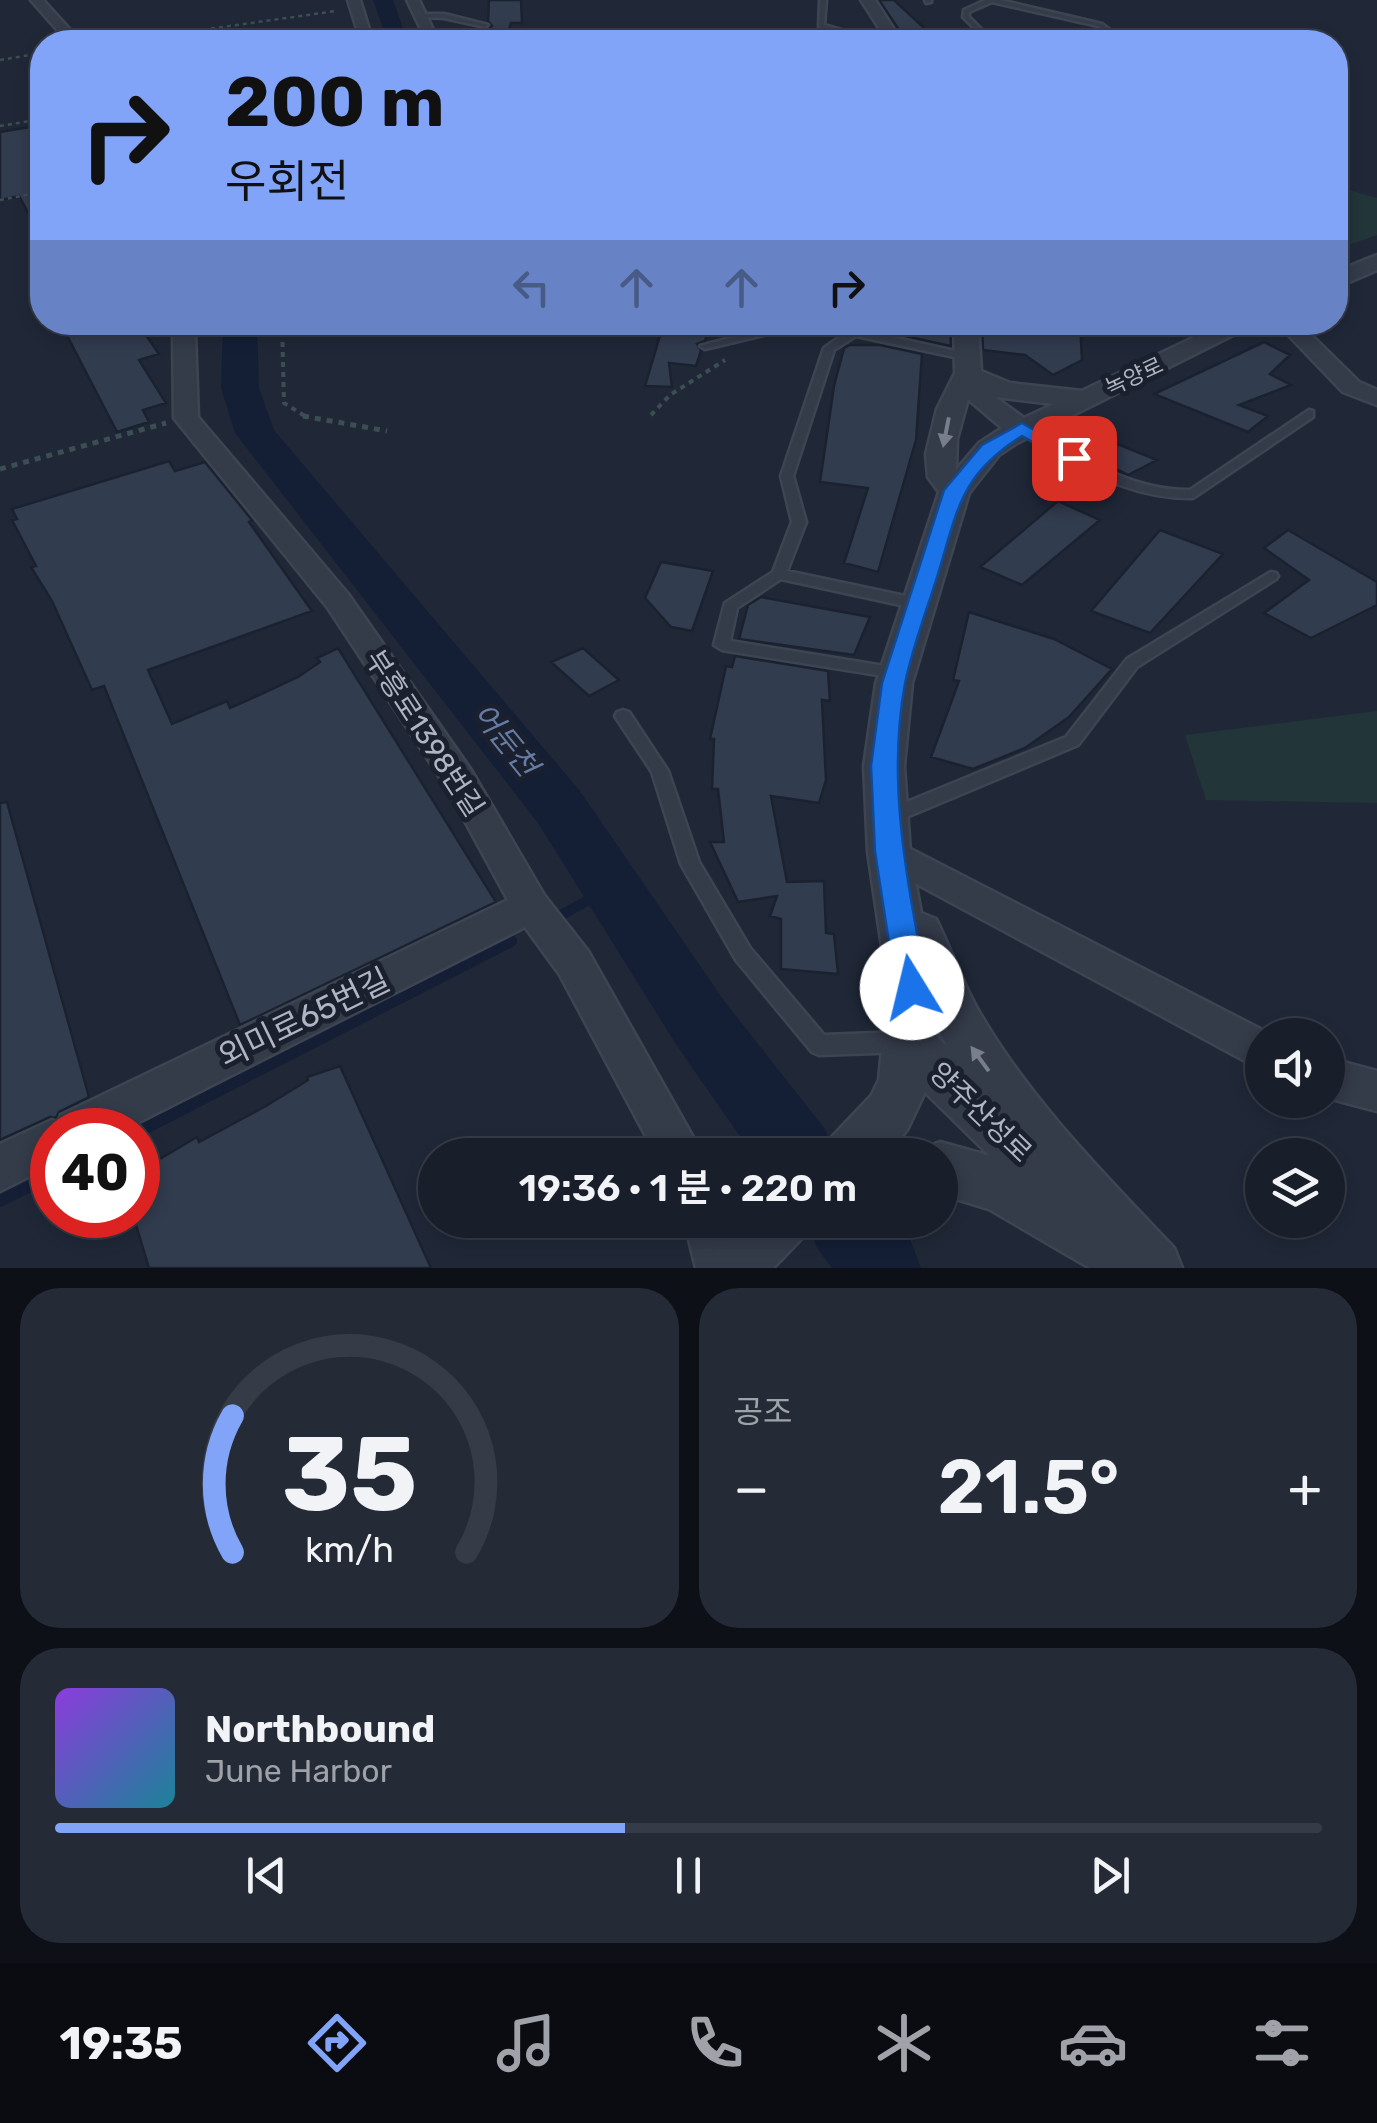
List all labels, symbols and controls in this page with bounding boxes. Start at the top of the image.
text: 200 m [225,61,445,144]
icon: right [60,70,190,200]
text: 우회전 [225,155,349,208]
icon: left [504,260,559,315]
icon: ahead [609,260,664,315]
icon: ahead [714,260,769,315]
icon: right [819,260,874,315]
street label: 녹양로 [1101,351,1167,402]
pin [1032,416,1117,501]
one-way arrow [937,417,953,448]
icon: arrive [1047,431,1102,486]
street label: 부흥로1398번길 [358,644,491,823]
water label: 어둔천 [465,696,547,786]
position arrow [860,936,964,1040]
street label: 외미로65번길 [212,960,396,1076]
map controls [1245,1018,1345,1238]
button: sound [1245,1018,1345,1118]
one-way arrow [971,1045,990,1072]
street label: 양주산성로 [923,1056,1038,1169]
speed limit sign: 40 [30,1108,160,1238]
button: layers [1245,1138,1345,1238]
text: 19:36 · 1 분 · 220 m [519,1165,857,1211]
text: 공조 [734,1393,792,1431]
text: 35 [281,1413,417,1536]
text: 21.5° [938,1443,1119,1532]
text: − [734,1456,769,1521]
text: + [1288,1456,1322,1521]
text: km/h [305,1529,394,1571]
text: Northbound [205,1706,435,1752]
text: June Harbor [205,1752,392,1790]
icon: previous [239,1848,294,1903]
icon: pause [661,1848,716,1903]
icon: next [1083,1848,1138,1903]
icon: directions [302,2008,372,2078]
icon: music [491,2008,561,2078]
icon: phone [680,2008,750,2078]
icon: climate [869,2008,939,2078]
icon: car [1058,2008,1128,2078]
icon: filters [1247,2008,1317,2078]
text: 19:35 [60,2017,183,2070]

